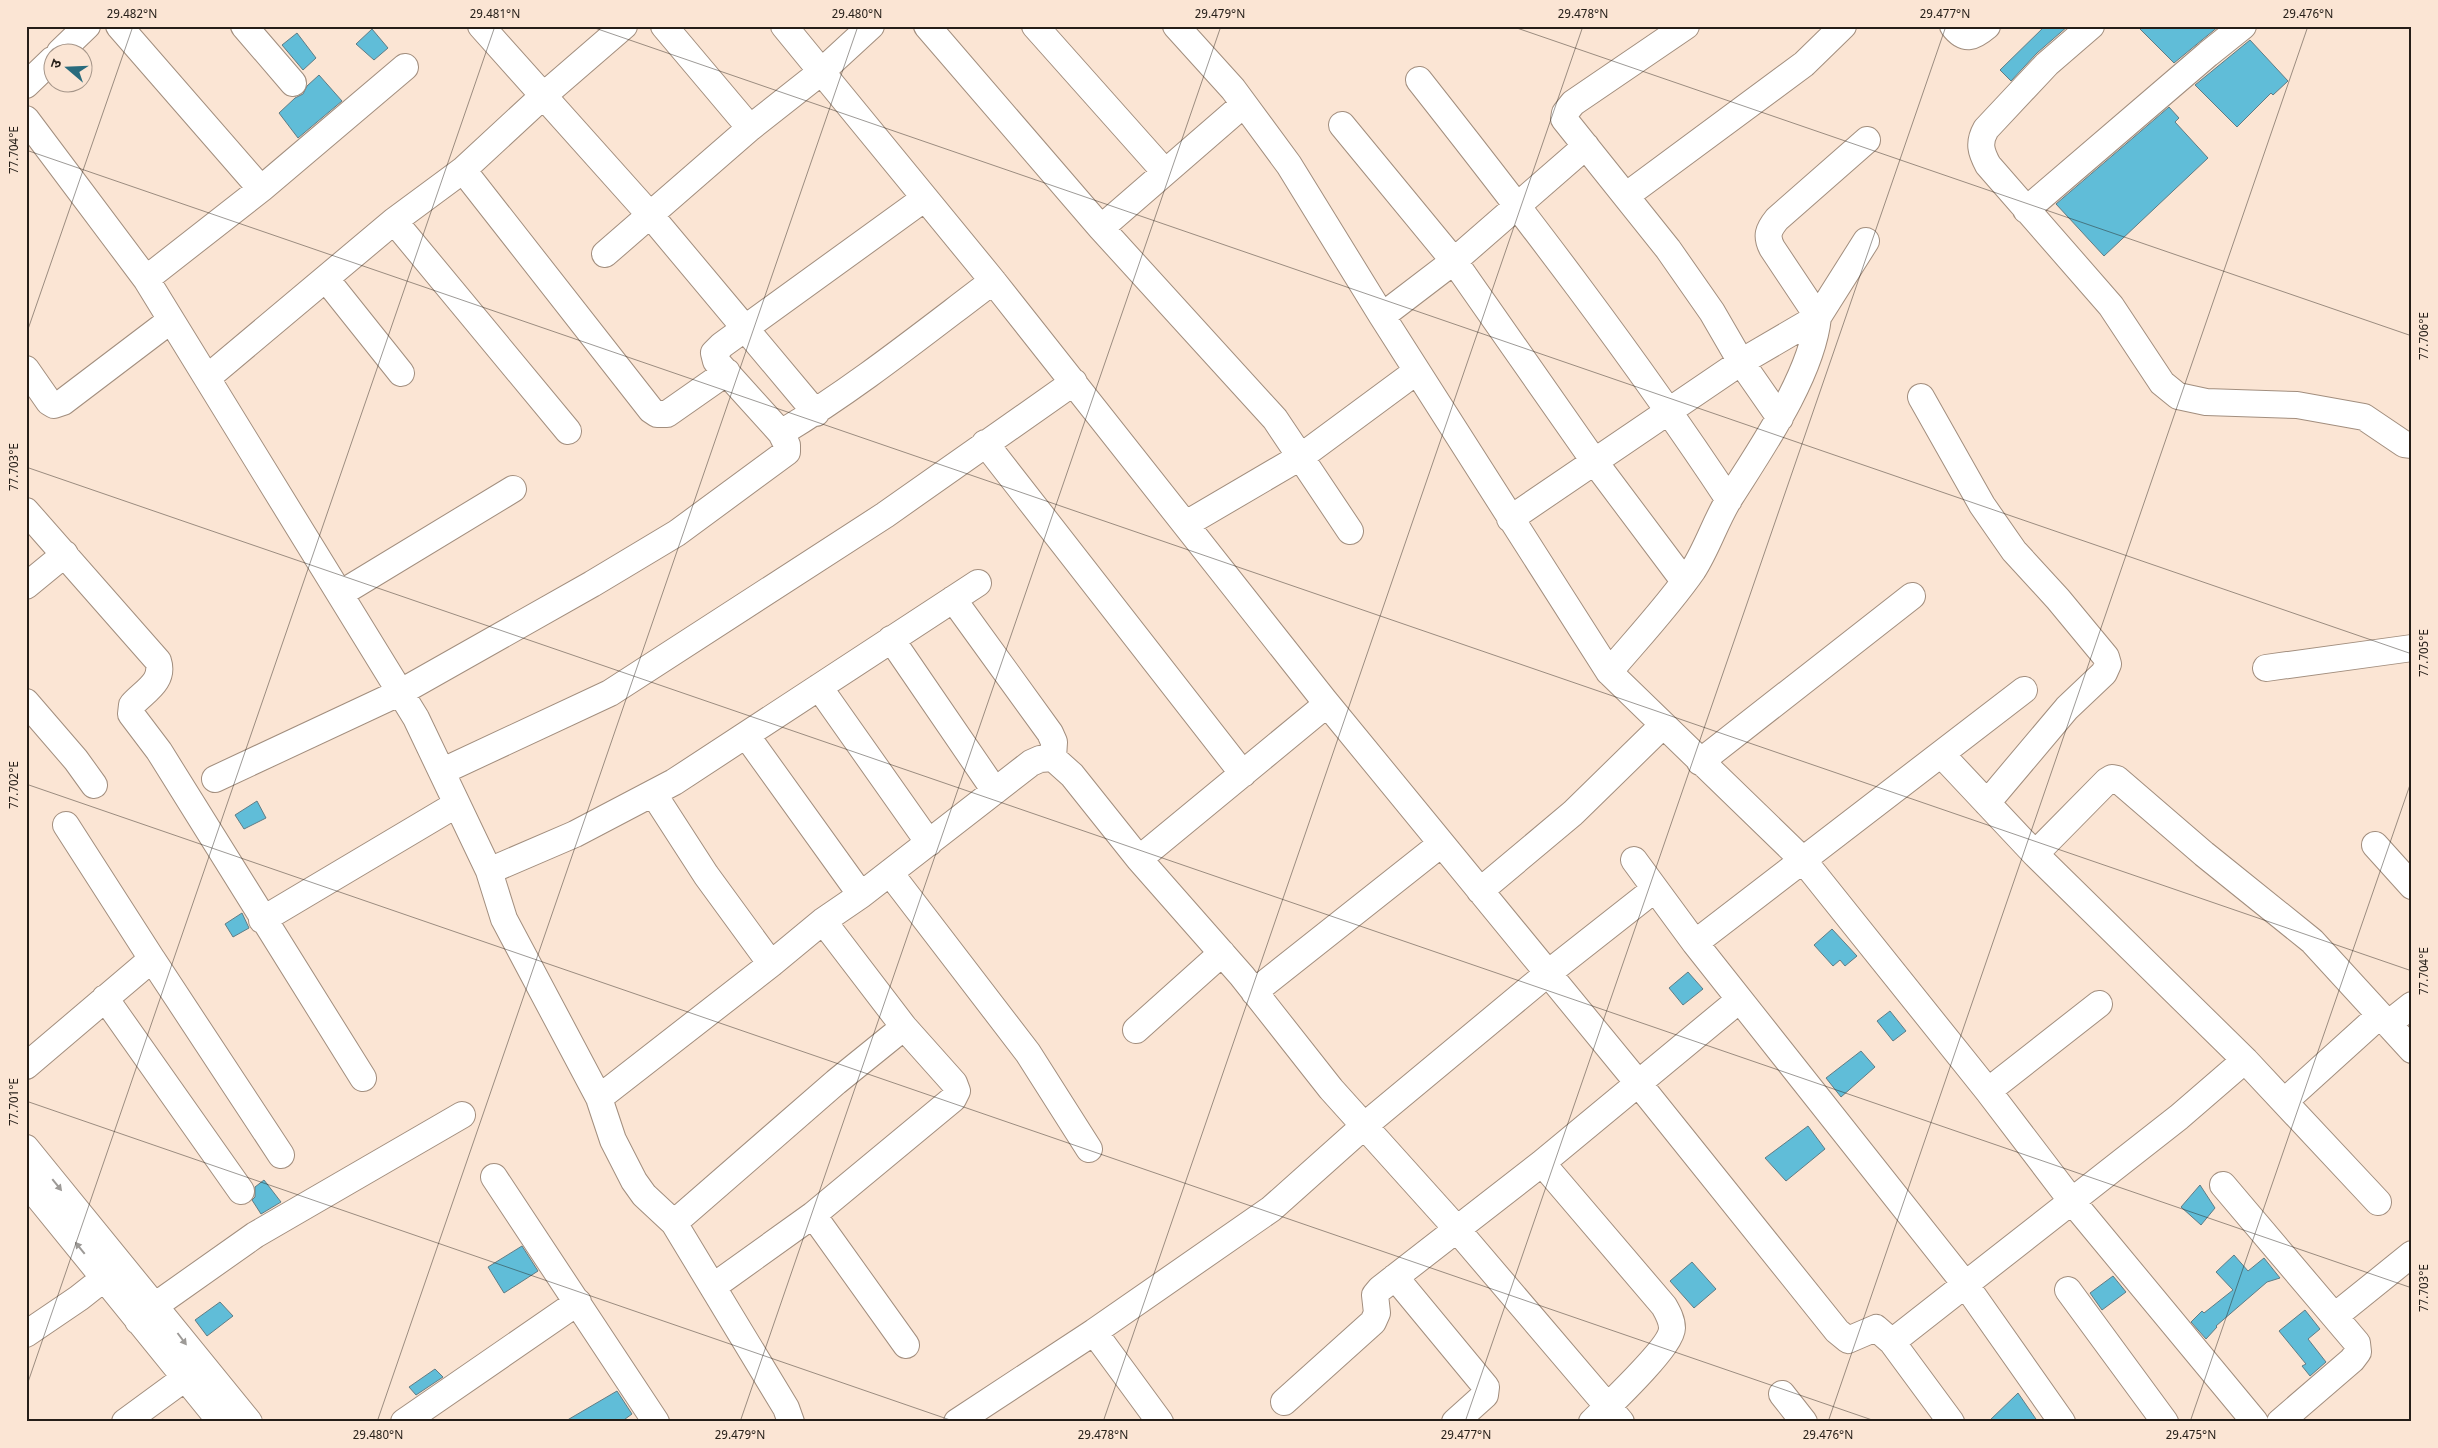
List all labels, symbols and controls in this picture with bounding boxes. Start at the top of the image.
text: 29.482°N [107,7,157,23]
text: 29.481°N [470,7,520,23]
text: 29.480°N [832,7,882,23]
text: 29.479°N [1195,7,1245,23]
text: 29.478°N [1558,7,1608,23]
text: 29.477°N [1920,7,1970,23]
text: 29.476°N [2283,7,2333,23]
north arrow [42,42,92,92]
text: उ [47,57,68,71]
text: 77.704°E [7,126,23,174]
text: 77.706°E [2417,312,2433,360]
text: 77.703°E [7,443,23,491]
text: 77.705°E [2417,629,2433,677]
text: 77.702°E [7,761,23,809]
text: 77.704°E [2417,947,2433,995]
text: 77.701°E [7,1078,23,1126]
one-way arrow [52,1179,63,1192]
one-way arrow [75,1242,86,1255]
text: 77.703°E [2417,1264,2433,1312]
one-way arrow [176,1332,187,1345]
text: 29.480°N [353,1428,403,1444]
text: 29.479°N [715,1428,765,1444]
text: 29.478°N [1078,1428,1128,1444]
text: 29.477°N [1441,1428,1491,1444]
text: 29.476°N [1803,1428,1853,1444]
text: 29.475°N [2166,1428,2216,1444]

